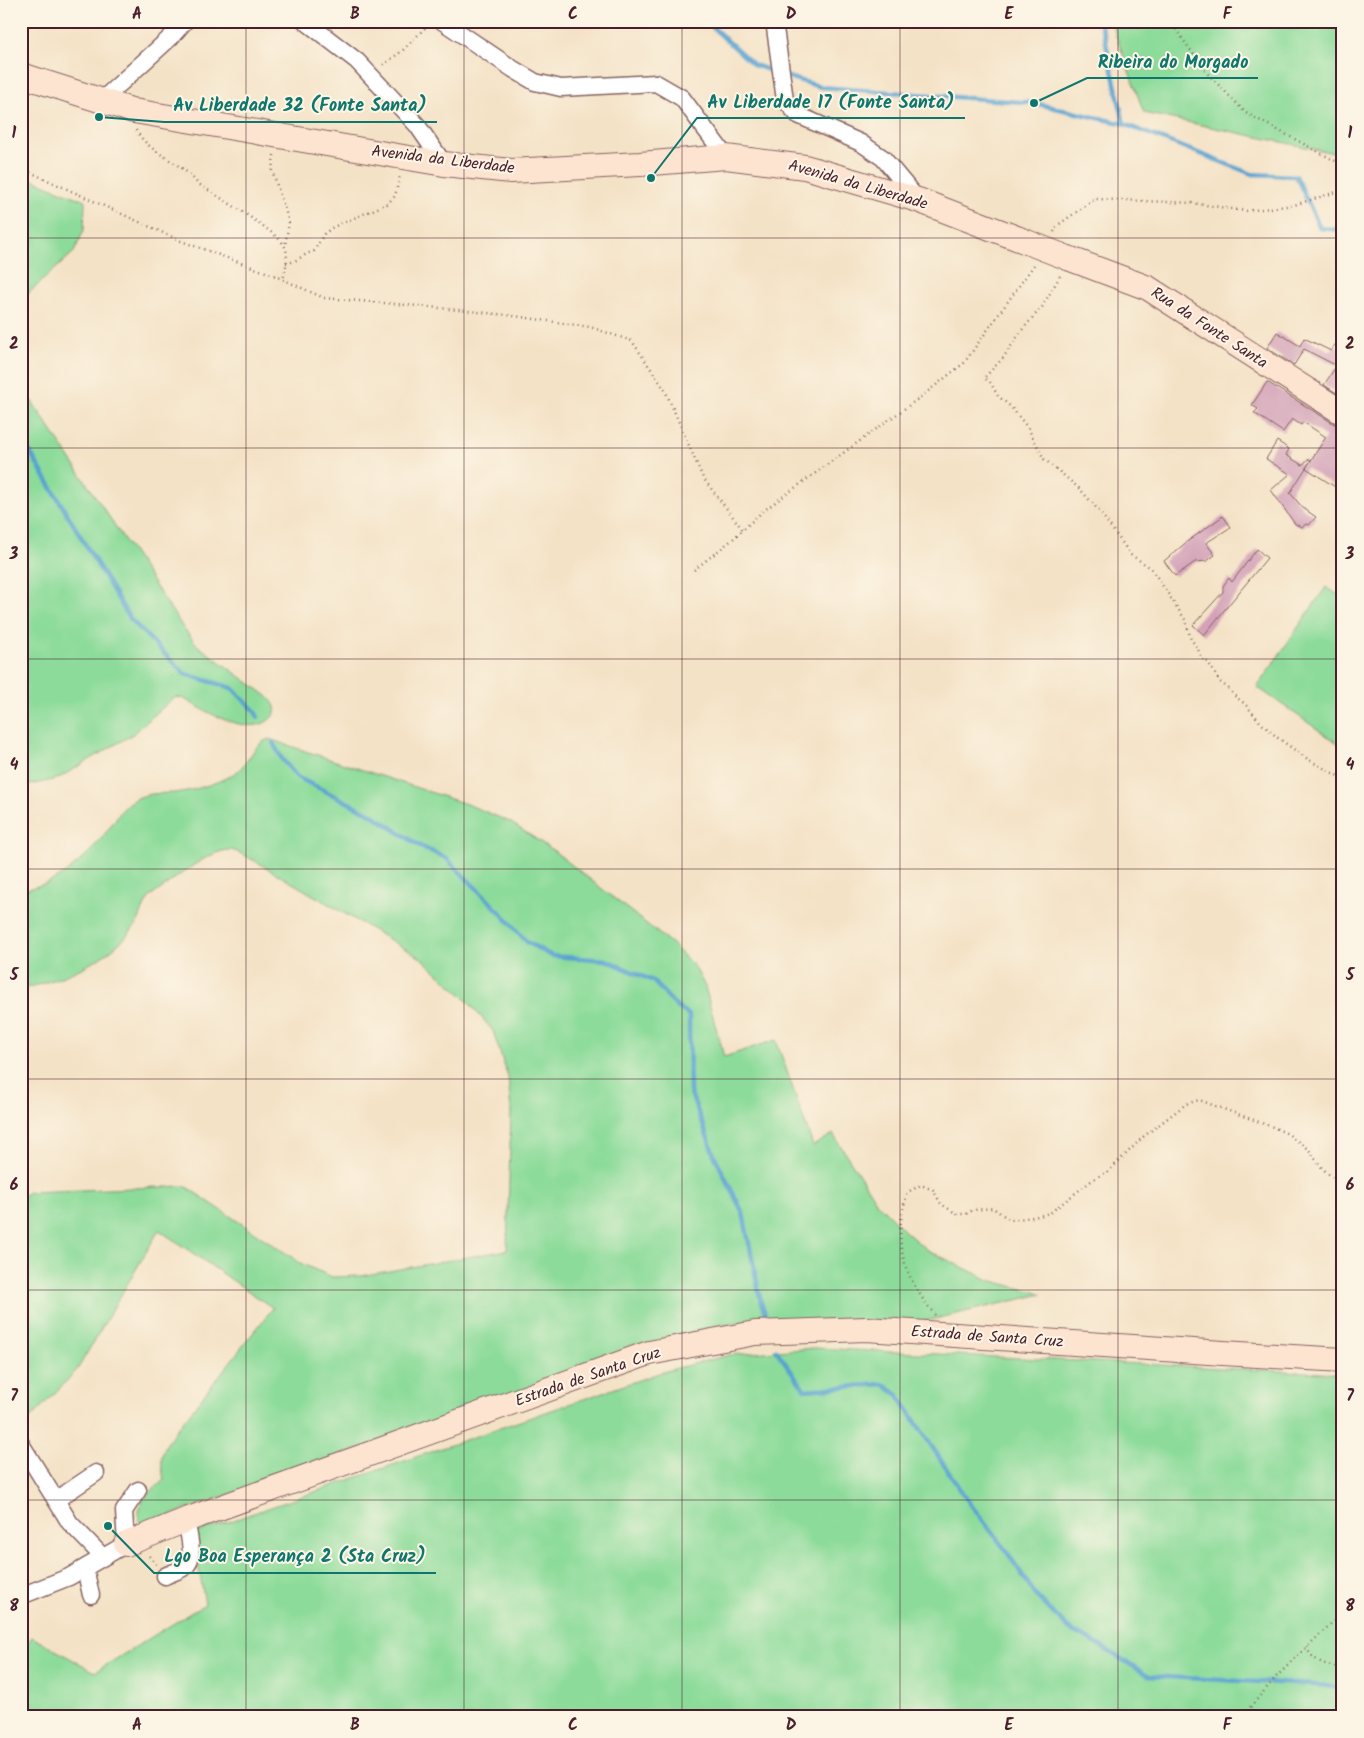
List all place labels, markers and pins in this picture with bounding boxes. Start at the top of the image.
callout: Ribeira do Morgado [1087,45,1258,78]
callout: Av Liberdade 17 (Fonte Santa) [697,85,965,118]
callout: Av Liberdade 32 (Fonte Santa) [164,89,437,122]
callout: Lgo Boa Esperança 2 (Sta Cruz) [154,1540,436,1573]

